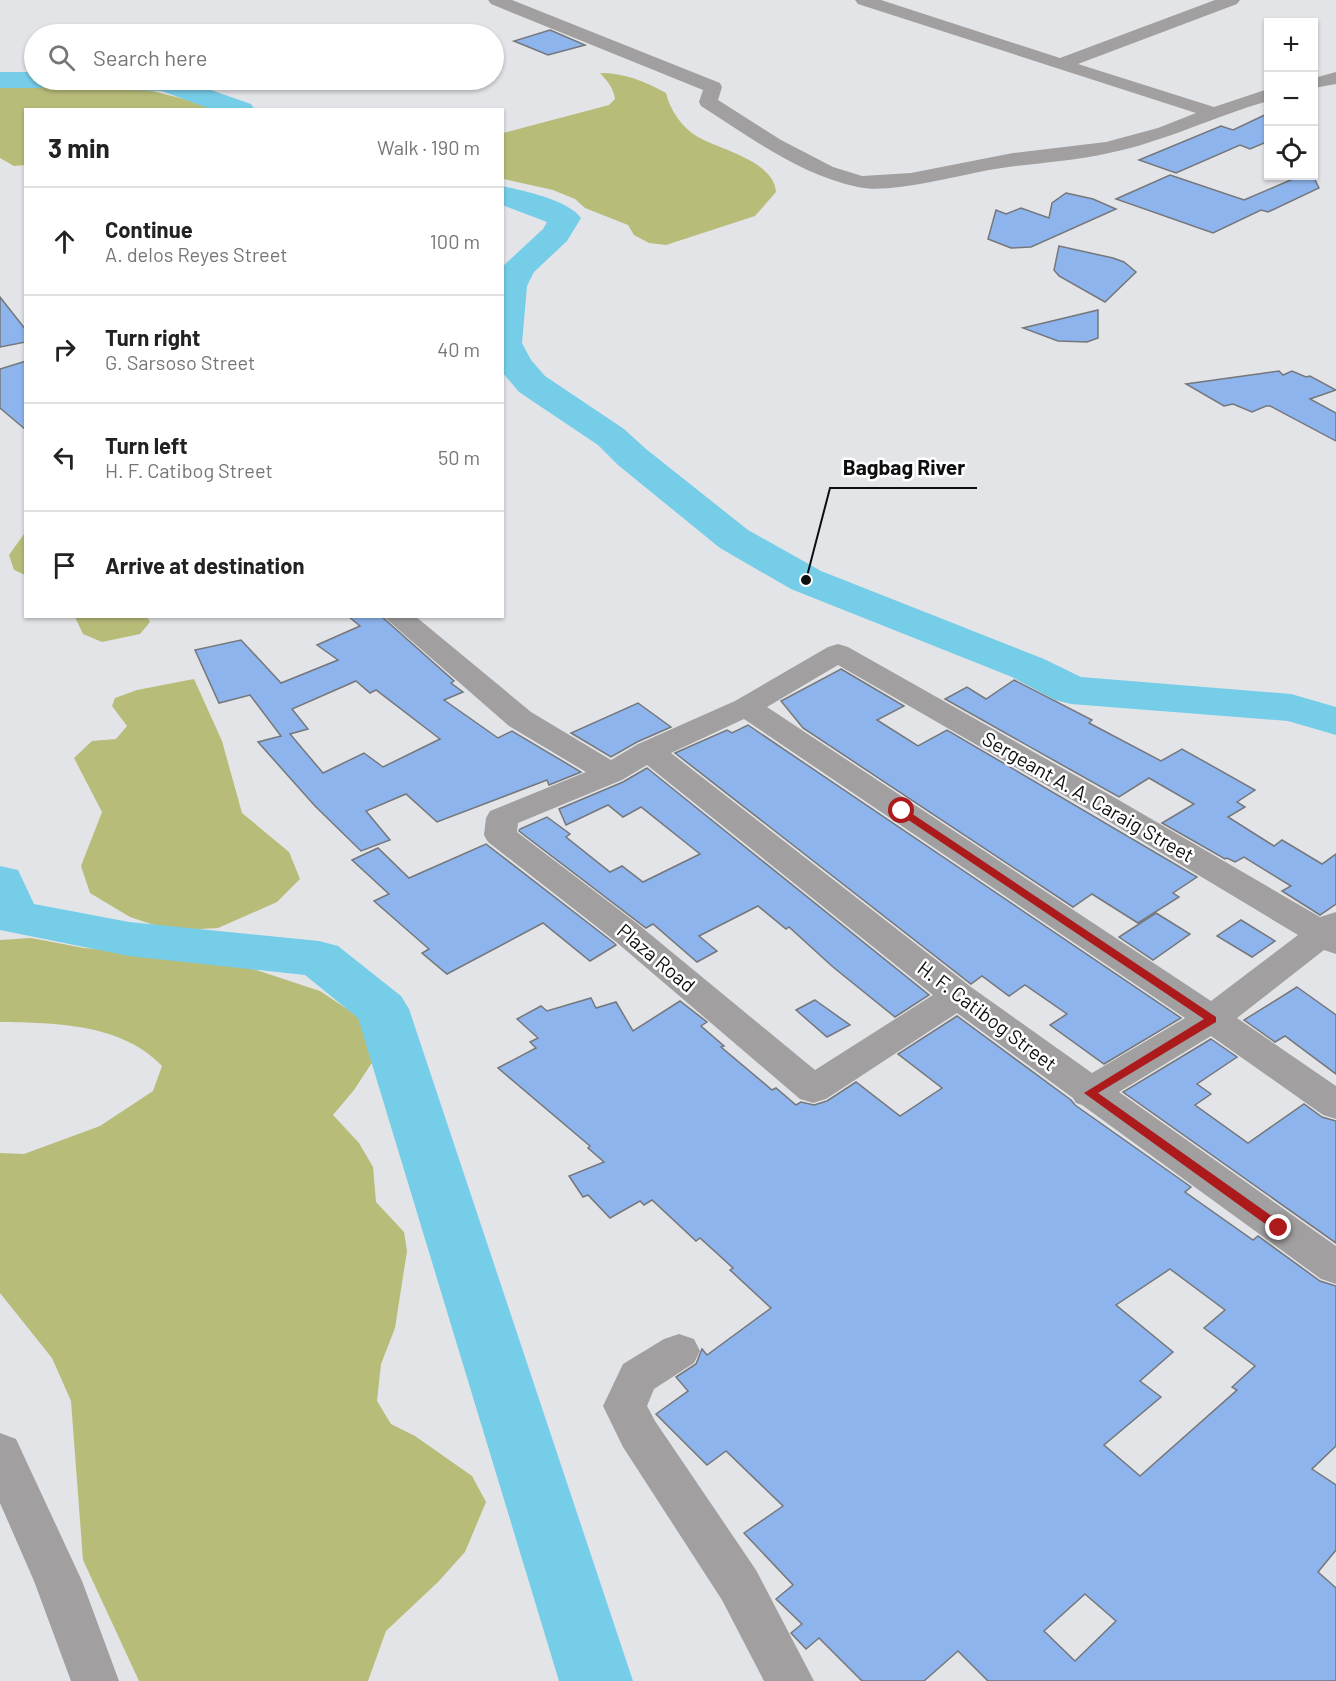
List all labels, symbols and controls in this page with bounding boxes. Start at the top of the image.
map controls [1264,18,1318,180]
button: + [1264,18,1318,72]
search box [24,24,504,90]
icon: search [45,41,78,74]
text: Search here [93,44,207,70]
button: − [1264,72,1318,126]
button: locate [1264,126,1318,180]
text: 3 min [48,132,110,163]
text: Walk · 190 m [377,135,480,159]
text: Continue [105,216,193,242]
icon: ahead [48,225,81,258]
text: 100 m [430,229,480,253]
text: A. delos Reyes Street [105,242,288,266]
text: Turn right [105,324,200,350]
icon: right [48,333,81,366]
text: 40 m [437,337,480,361]
text: G. Sarsoso Street [105,350,255,374]
text: Turn left [105,432,188,458]
icon: left [48,441,81,474]
text: 50 m [438,445,480,469]
callout: Bagbag River [830,449,977,488]
text: Bagbag River [843,454,965,479]
text: H. F. Catibog Street [105,458,273,482]
icon: arrive [48,549,81,582]
text: Arrive at destination [105,552,304,578]
street label: Sergeant A. A. Caraig Street [978,726,1199,867]
route start [888,797,914,823]
street label: Plaza Road [613,918,700,997]
street label: H. F. Catibog Street [913,955,1062,1075]
route end [1265,1214,1291,1240]

